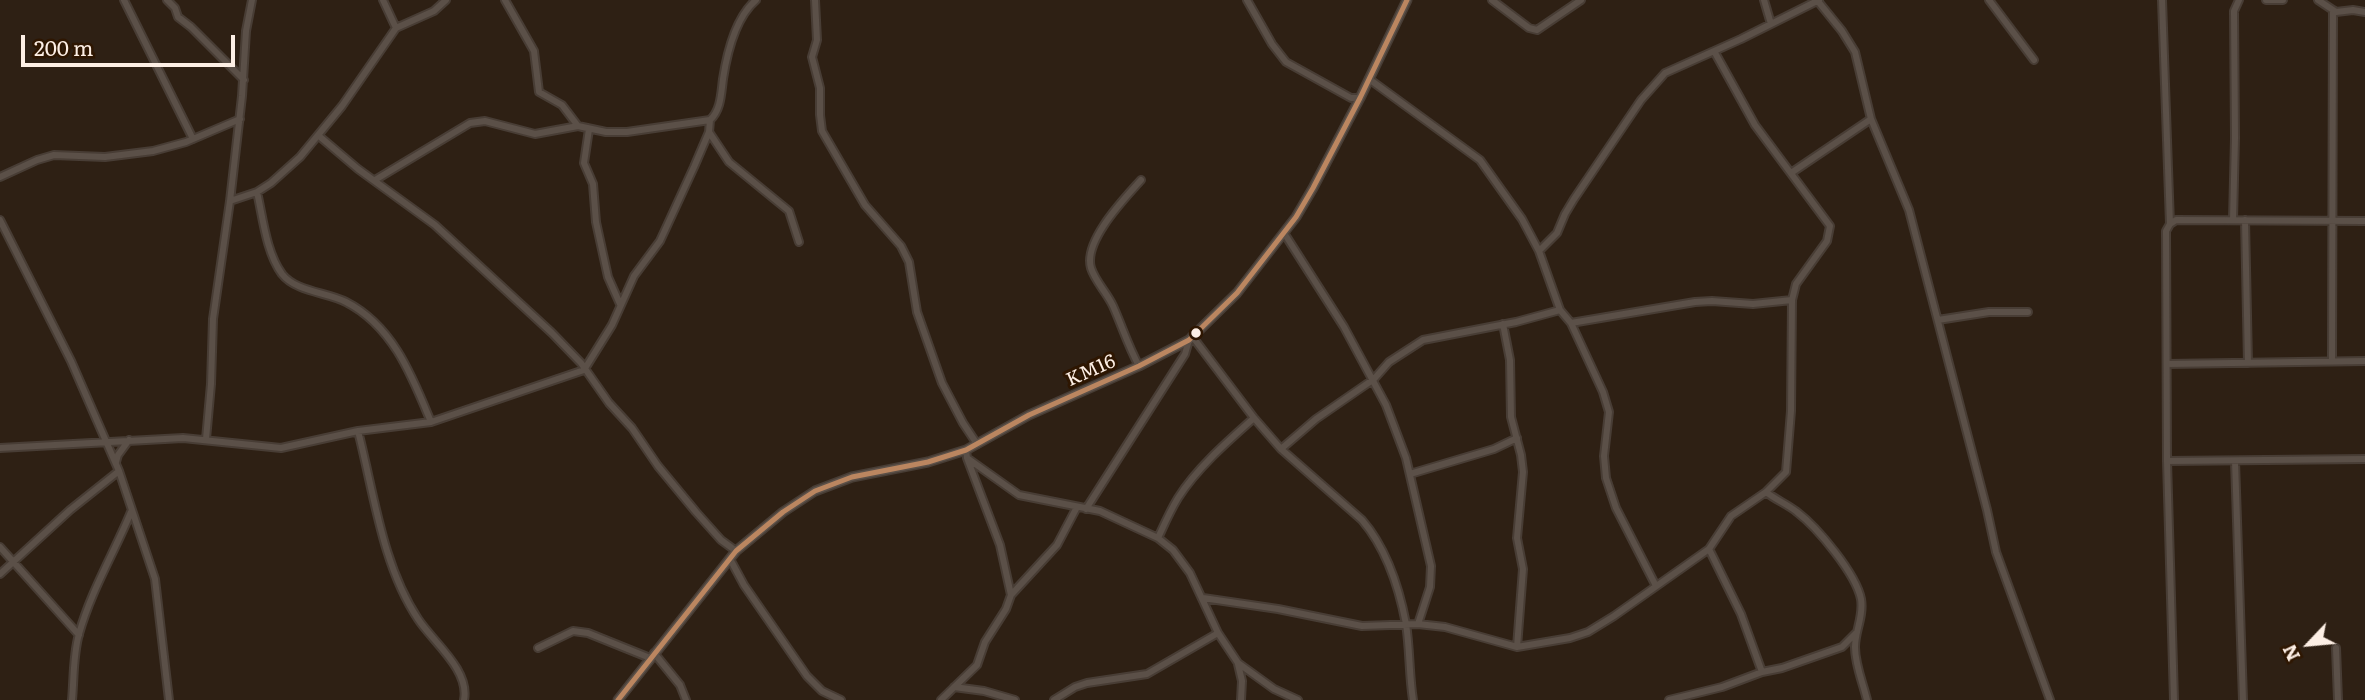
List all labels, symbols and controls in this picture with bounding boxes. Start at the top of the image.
scale bar [24,21,238,65]
text: 200 m [34,31,94,62]
unlabelled marker [1189,326,1203,340]
street label: KM16 [1063,350,1119,392]
north arrow [2274,609,2344,679]
text: N [2274,640,2306,667]

